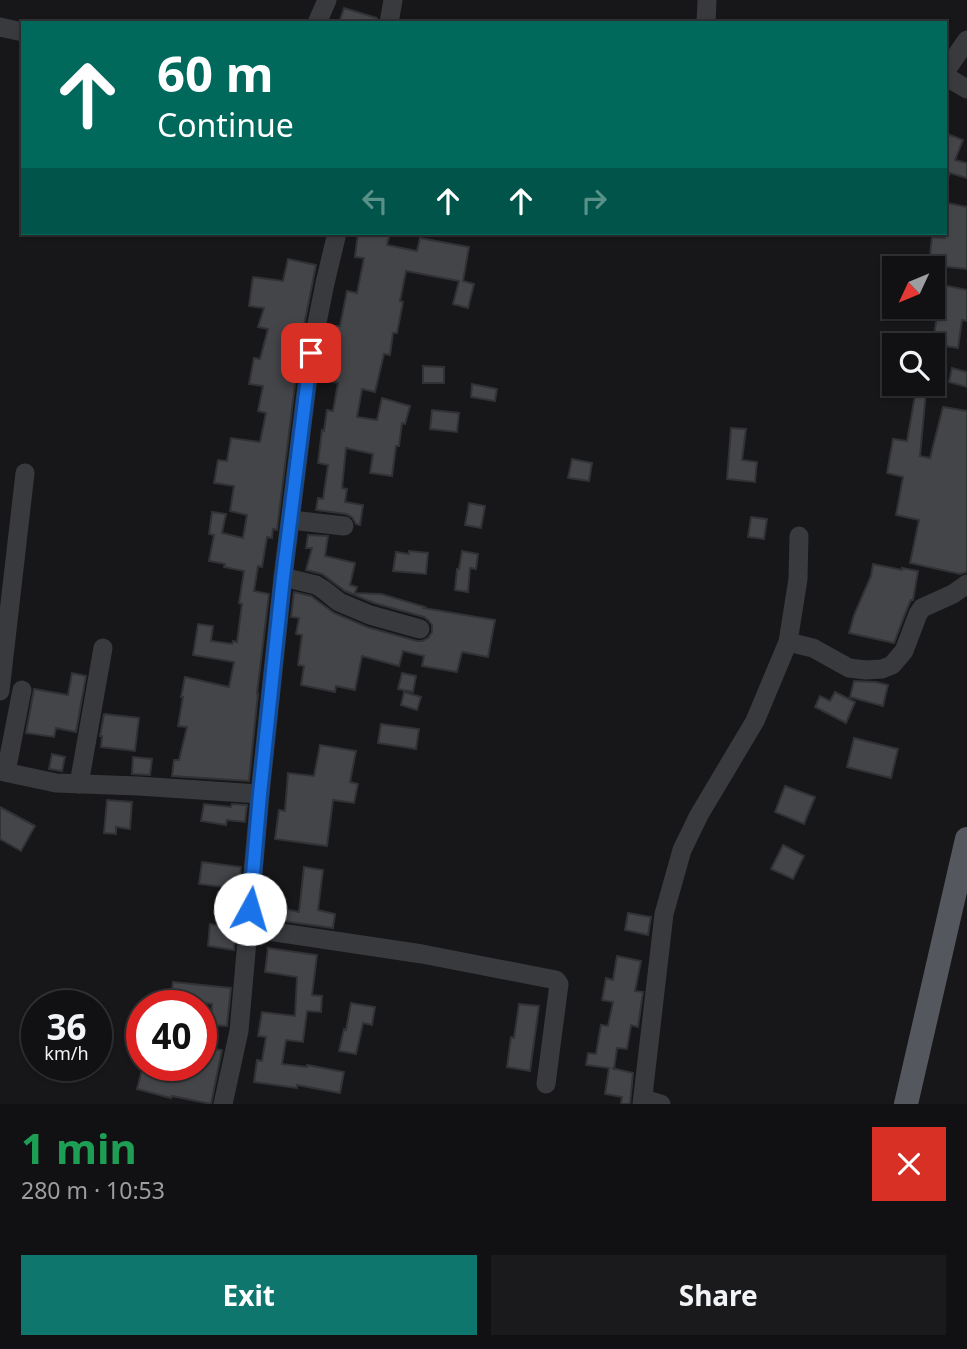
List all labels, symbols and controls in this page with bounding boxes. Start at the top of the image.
text: 60 m [157,40,274,106]
icon: ahead [42,49,133,140]
text: Continue [157,103,294,146]
icon: left [356,182,394,220]
icon: ahead [429,182,467,220]
icon: ahead [502,182,540,220]
icon: right [575,182,613,220]
north arrow [882,256,945,318]
map controls [882,256,945,396]
pin [281,323,341,383]
button: search [882,333,945,396]
icon: arrive [292,334,330,372]
position arrow [213,872,287,946]
speed limit sign: 40 [126,990,217,1081]
text: 36 [46,1003,87,1050]
text: km/h [44,1041,89,1065]
text: 1 min [21,1119,137,1176]
button: close [872,1127,946,1201]
text: 280 m · 10:53 [21,1174,165,1206]
button: Exit [21,1255,477,1335]
button: Share [491,1255,946,1335]

